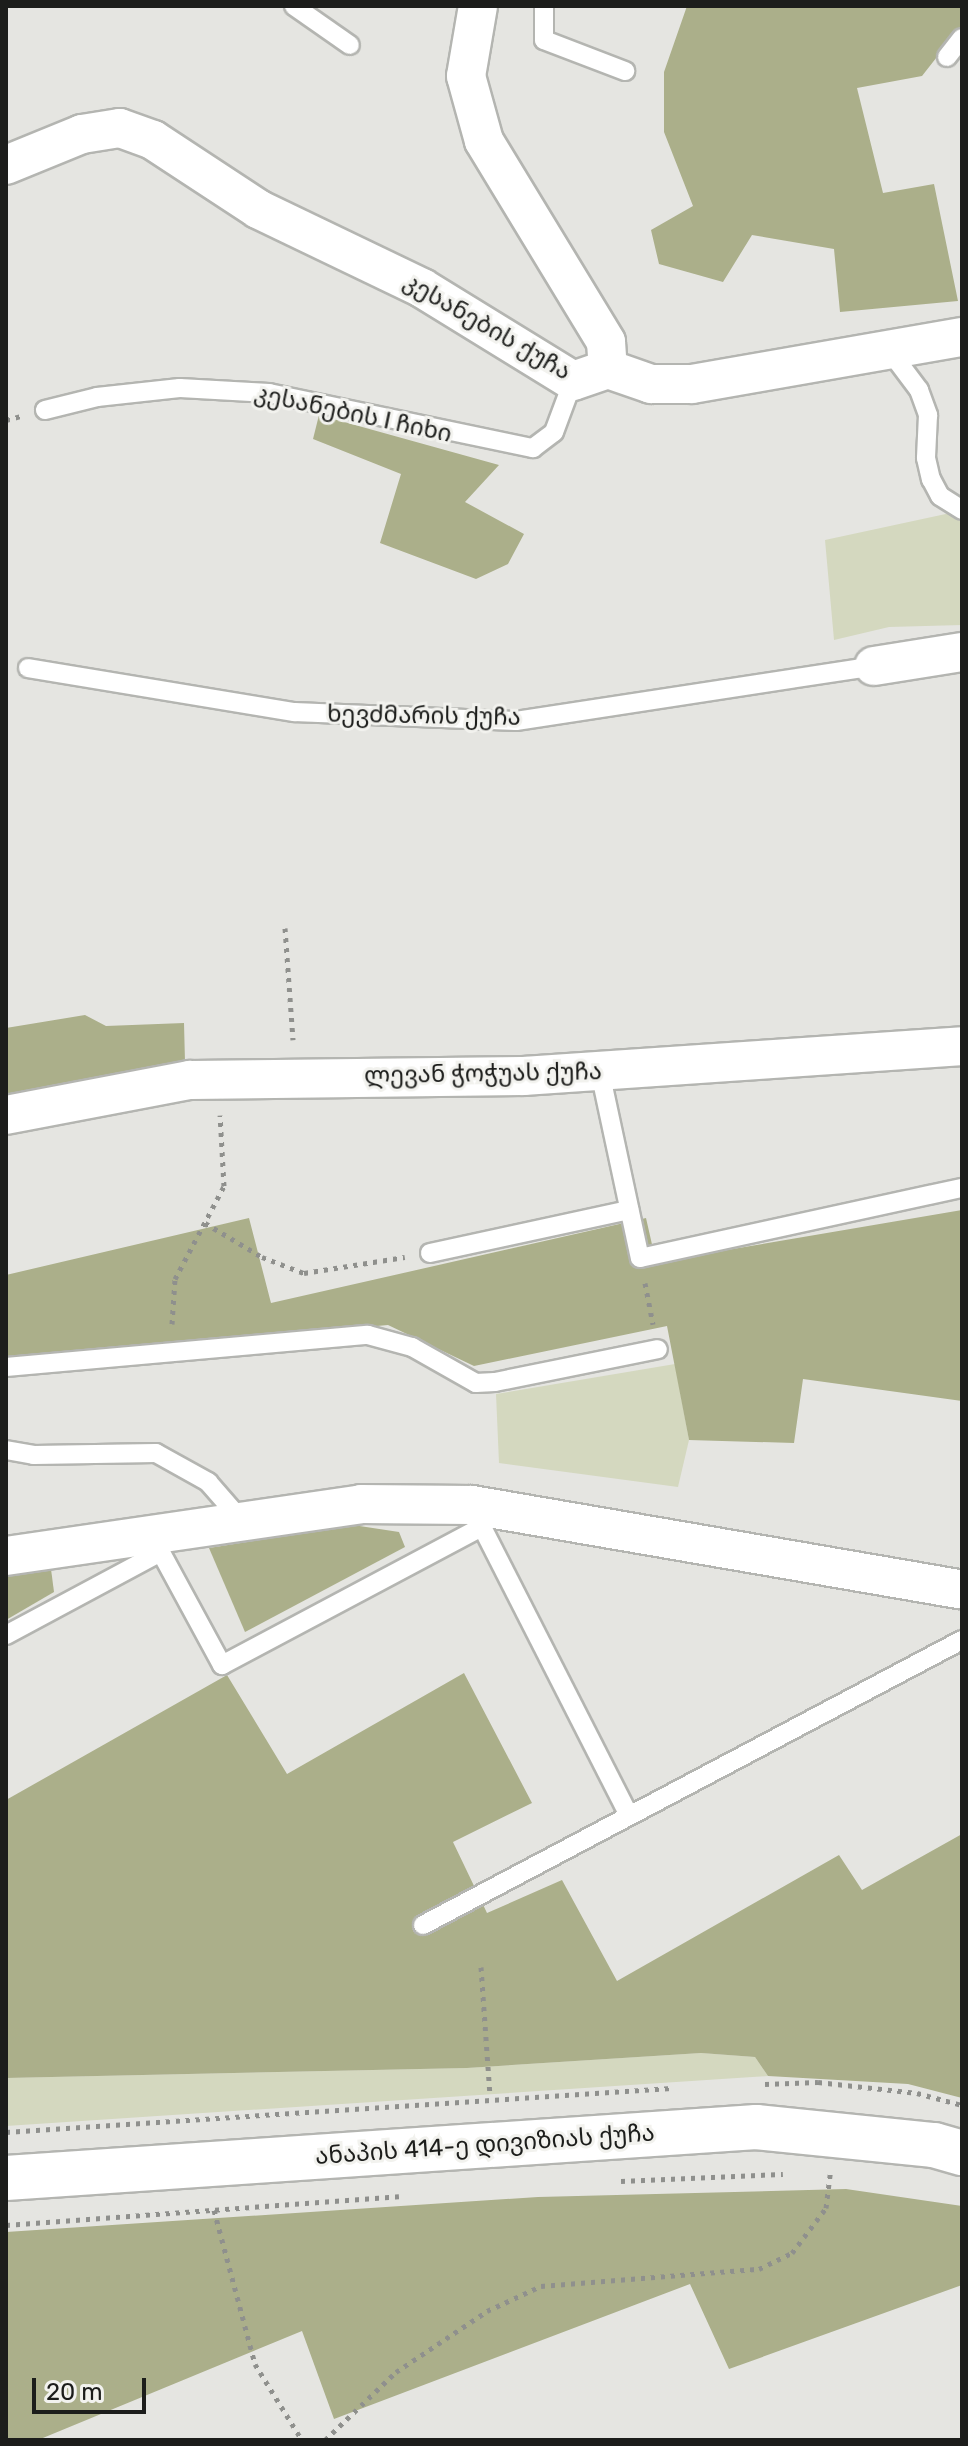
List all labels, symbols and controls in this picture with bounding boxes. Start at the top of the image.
street label: კესანების ქუჩა [398,267,576,387]
street label: კესანების I ჩიხი [252,379,454,449]
street label: ხევძმარის ქუჩა [327,700,521,732]
street label: ლევან ჭოჭუას ქუჩა [364,1058,602,1090]
street label: ანაპის 414-ე დივიზიას ქუჩა [314,2119,656,2171]
scale bar [36,2362,150,2412]
text: 20 m [46,2378,103,2406]

